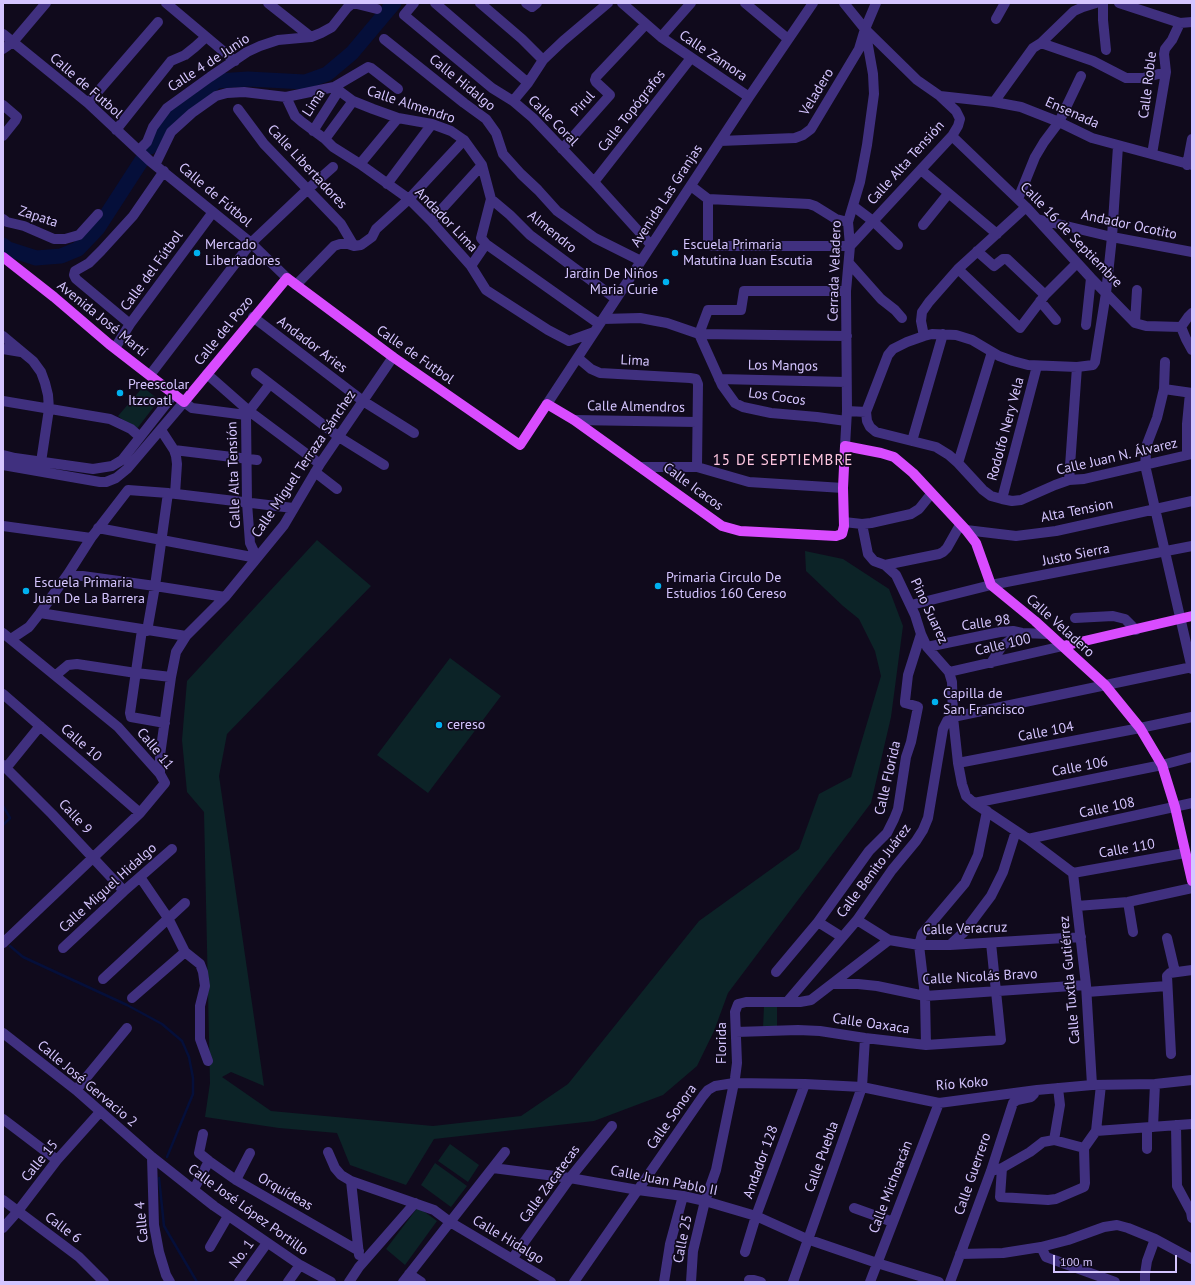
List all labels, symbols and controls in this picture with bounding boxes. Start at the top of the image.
street label: Calle Zamora [676,27,750,85]
street label: Calle 4 de Junio [165,30,253,96]
street label: Calle de Futbol [46,50,126,122]
street label: Calle Roble [1136,50,1160,120]
street label: Calle Hidalgo [425,51,499,115]
street label: Veladero [796,65,838,119]
street label: Calle Topógrafos [595,67,669,155]
street label: Calle Almendro [365,83,457,127]
street label: Lima [299,86,329,120]
street label: Pirul [567,88,599,120]
street label: Calle Coral [524,92,582,150]
street label: Ensenada [1042,94,1102,132]
street label: Calle Alta Tensión [864,118,948,208]
street label: Calle Libertadores [264,121,350,213]
street label: Avenida Las Granjas [628,141,706,251]
street label: Calle de Fútbol [175,159,255,231]
street label: Calle 16 de Septiembre [1016,179,1126,291]
street label: Andador Lima [411,184,481,256]
street label: Zapata [16,203,60,231]
street label: Almendro [524,207,580,257]
street label: Andador Ocotito [1080,207,1178,243]
street label: Cerrada Veladero [825,220,845,322]
street label: Calle del Fútbol [117,228,187,314]
place label: Mercado Libertadores [205,237,280,270]
place label: Escuela Primaria Matutina Juan Escutia [683,237,813,270]
marker: Mercado Libertadores [192,248,202,258]
marker: Escuela Primaria Matutina Juan Escutia [670,248,680,258]
place label: Jardin De Niños Maria Curie [565,266,658,298]
marker: Jardin De Niños Maria Curie [661,277,671,287]
street label: Avenida José Martí [54,278,150,360]
street label: Calle del Pozo [191,293,257,369]
street label: Andador Aries [274,313,350,377]
street label: Calle de Futbol [373,322,457,388]
street label: Lima [620,352,650,370]
street label: Los Mangos [748,357,818,375]
street label: Rodolfo Nery Vela [984,375,1028,483]
place label: Preescolar Itzcoatl [128,377,189,410]
street label: Los Cocos [747,385,807,409]
street label: Calle Miguel Terraza Sánchez [248,387,360,541]
marker: Preescolar Itzcoatl [115,388,125,398]
street label: Calle Almendros [587,398,685,416]
street label: Calle Alta Tensión [224,421,244,529]
street label: Calle Juan N. Álvarez [1055,435,1179,479]
district label: 15 DE SEPTIEMBRE [713,452,853,470]
street label: Calle Icacos [660,460,726,514]
street label: Alta Tension [1039,496,1115,526]
street label: Justo Sierra [1041,540,1111,570]
place label: Primaria Circulo De Estudios 160 Cereso [666,570,787,602]
place label: Escuela Primaria Juan De La Barrera [34,575,145,608]
street label: Pino Suarez [907,576,951,646]
marker: Primaria Circulo De Estudios 160 Cereso [653,581,663,591]
marker: Escuela Primaria Juan De La Barrera [21,586,31,596]
street label: Calle Veladero [1022,591,1098,661]
street label: Calle 98 [961,611,1011,635]
street label: Calle 100 [974,630,1032,660]
place label: Capilla de San Francisco [943,686,1025,718]
marker: Capilla de San Francisco [930,697,940,707]
place label: cereso [447,717,485,733]
street label: Calle 104 [1017,718,1075,746]
marker: cereso [434,720,444,730]
street label: Calle 10 [57,721,105,765]
street label: Calle 11 [133,725,177,773]
street label: Calle Florida [871,739,905,817]
street label: Calle 106 [1051,753,1109,781]
street label: Calle 108 [1078,794,1136,822]
street label: Calle 9 [55,796,95,838]
street label: Calle Benito Juárez [833,821,915,921]
street label: Calle 110 [1098,836,1156,862]
street label: Calle Miguel Hidalgo [56,840,160,936]
street label: Calle Tuxtla Gutiérrez [1056,915,1084,1045]
street label: Calle Veracruz [922,919,1008,939]
street label: Calle Nicolás Bravo [922,966,1038,988]
street label: Calle Oaxaca [831,1010,911,1038]
street label: Florida [714,1022,730,1064]
street label: Calle José Gervacio 2 [34,1037,140,1131]
street label: Río Koko [935,1073,989,1095]
street label: Calle Sonora [643,1081,701,1153]
street label: Calle Puebla [801,1119,843,1195]
street label: Andador 128 [740,1123,782,1201]
street label: Calle Guerrero [951,1131,995,1217]
street label: Calle 15 [18,1137,62,1185]
street label: Calle Michoacán [866,1138,916,1236]
street label: Calle Zacatecas [516,1142,584,1226]
street label: Calle José López Portillo [185,1161,311,1259]
street label: Calle Juan Pablo II [609,1162,719,1200]
street label: Orquídeas [255,1170,315,1214]
street label: Calle 4 [132,1201,152,1243]
street label: Calle 6 [41,1209,85,1247]
street label: Calle Hidalgo [469,1212,547,1268]
street label: Calle 25 [670,1213,696,1265]
street label: No. 1 [226,1236,258,1272]
scale bar [1055,1247,1179,1273]
text: 100 m [1060,1254,1093,1269]

